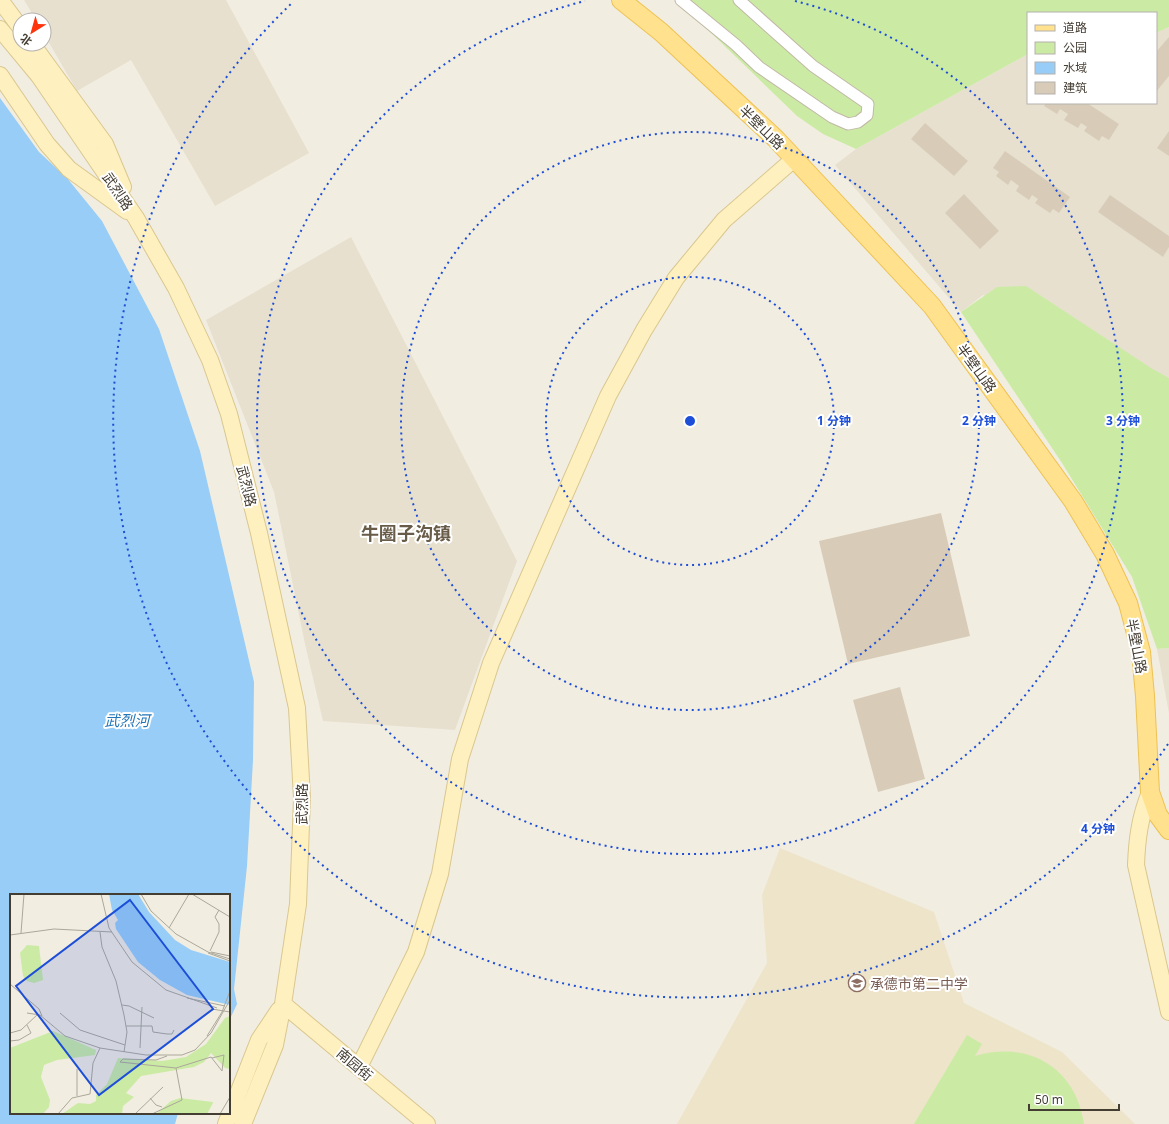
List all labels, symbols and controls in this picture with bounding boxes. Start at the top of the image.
north arrow [12,12,52,52]
legend [1027,12,1157,104]
text: 道路 [1063,19,1087,36]
text: 北 [17,31,35,50]
text: 公园 [1063,39,1087,56]
text: 水域 [1063,59,1087,76]
text: 建筑 [1063,79,1087,96]
street label: 半壁山路 [735,101,789,153]
street label: 武烈路 [98,168,138,214]
street label: 半壁山路 [953,340,1001,396]
text: 1 分钟 [817,412,851,429]
text: 2 分钟 [962,412,996,429]
text: 3 分钟 [1106,412,1140,429]
centre of rings [683,414,697,428]
street label: 武烈路 [233,463,261,509]
district label: 牛圈子沟镇 [361,521,451,545]
street label: 半壁山路 [1122,617,1152,675]
water label: 武烈河 [104,710,152,730]
street label: 武烈路 [292,783,311,825]
text: 4 分钟 [1081,820,1115,837]
inset map [10,894,230,1114]
school or university icon: 承德市第二中学 [847,973,867,993]
place label: 承德市第二中学 [870,974,968,993]
street label: 南园街 [333,1043,377,1085]
scale bar [1029,1086,1119,1112]
text: 50 m [1035,1091,1063,1108]

